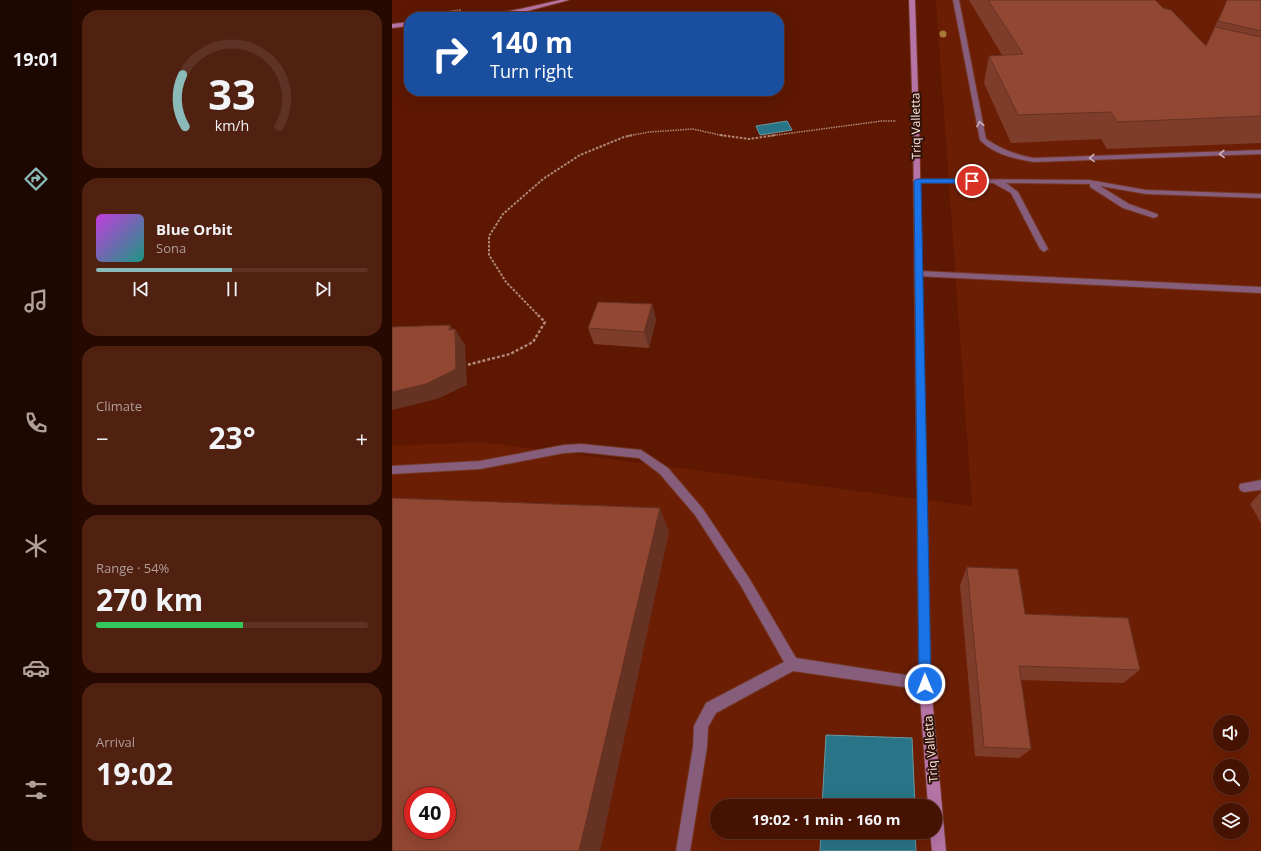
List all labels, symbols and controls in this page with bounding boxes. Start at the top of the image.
text: 140 m [490,23,573,61]
icon: right [424,28,476,80]
text: 19:01 [13,47,59,71]
text: Turn right [490,59,573,83]
text: 33 [208,66,256,122]
street label: Triq Valletta [906,92,925,160]
text: km/h [215,116,249,135]
one-way arrow [977,120,985,127]
one-way arrow [1219,149,1225,158]
one-way arrow [1089,154,1095,163]
pin [955,164,989,198]
icon: directions [22,165,50,193]
icon: arrive [961,170,983,192]
text: Blue Orbit [156,219,233,239]
text: Sona [156,239,186,257]
icon: previous [130,278,152,300]
icon: pause [221,278,243,300]
icon: next [312,278,334,300]
icon: music [22,287,50,315]
text: Climate [96,397,142,415]
icon: phone [22,409,50,437]
text: 23° [208,417,256,458]
text: − [96,423,109,453]
text: + [355,423,368,453]
icon: climate [22,532,50,560]
text: Range · 54% [96,559,169,577]
text: 270 km [96,579,203,620]
icon: car [22,654,50,682]
position arrow [904,663,946,705]
street label: Triq Valletta [919,715,942,783]
map controls [1213,715,1249,839]
button: sound [1213,715,1249,751]
text: Arrival [96,733,135,751]
text: 19:02 [96,753,173,794]
button: search [1213,759,1249,795]
icon: filters [22,776,50,804]
speed limit sign: 40 [404,787,456,839]
button: layers [1213,803,1249,839]
text: 19:02 · 1 min · 160 m [752,809,900,829]

